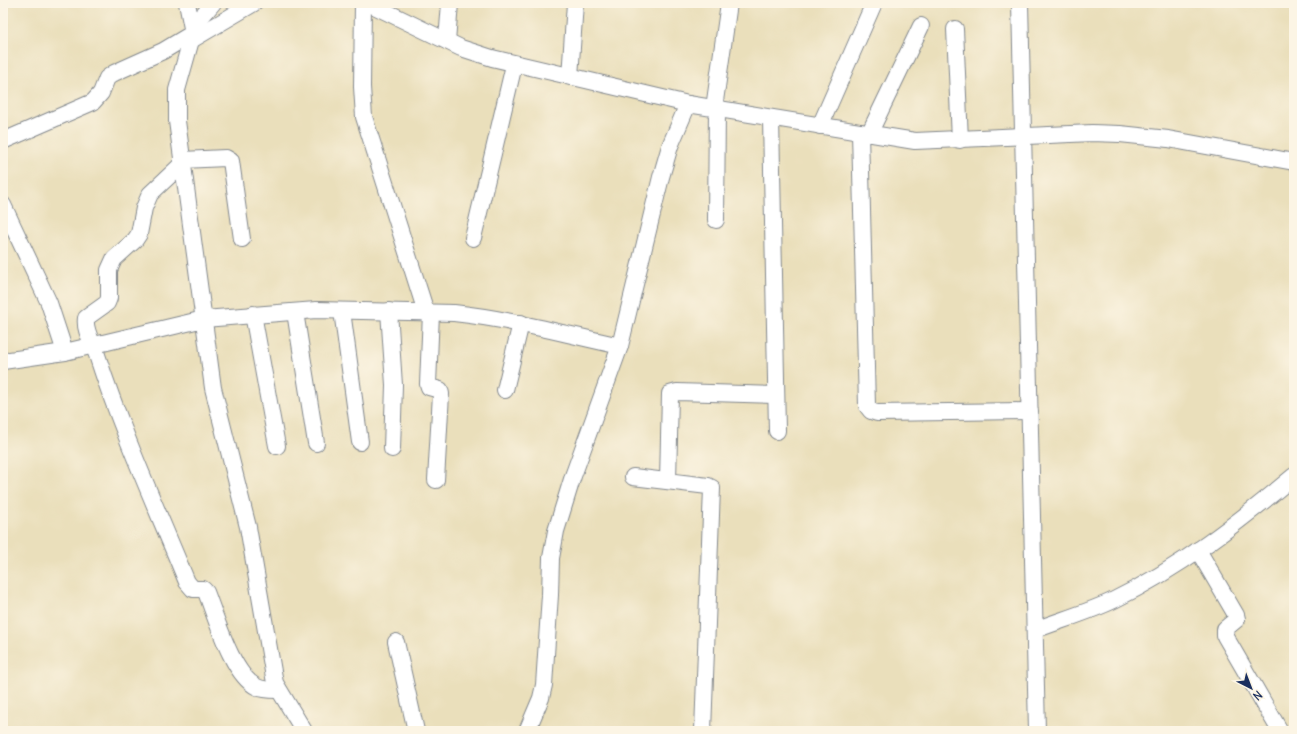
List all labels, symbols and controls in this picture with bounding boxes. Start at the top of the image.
north arrow [1231,668,1271,708]
text: N [1250,688,1265,703]

